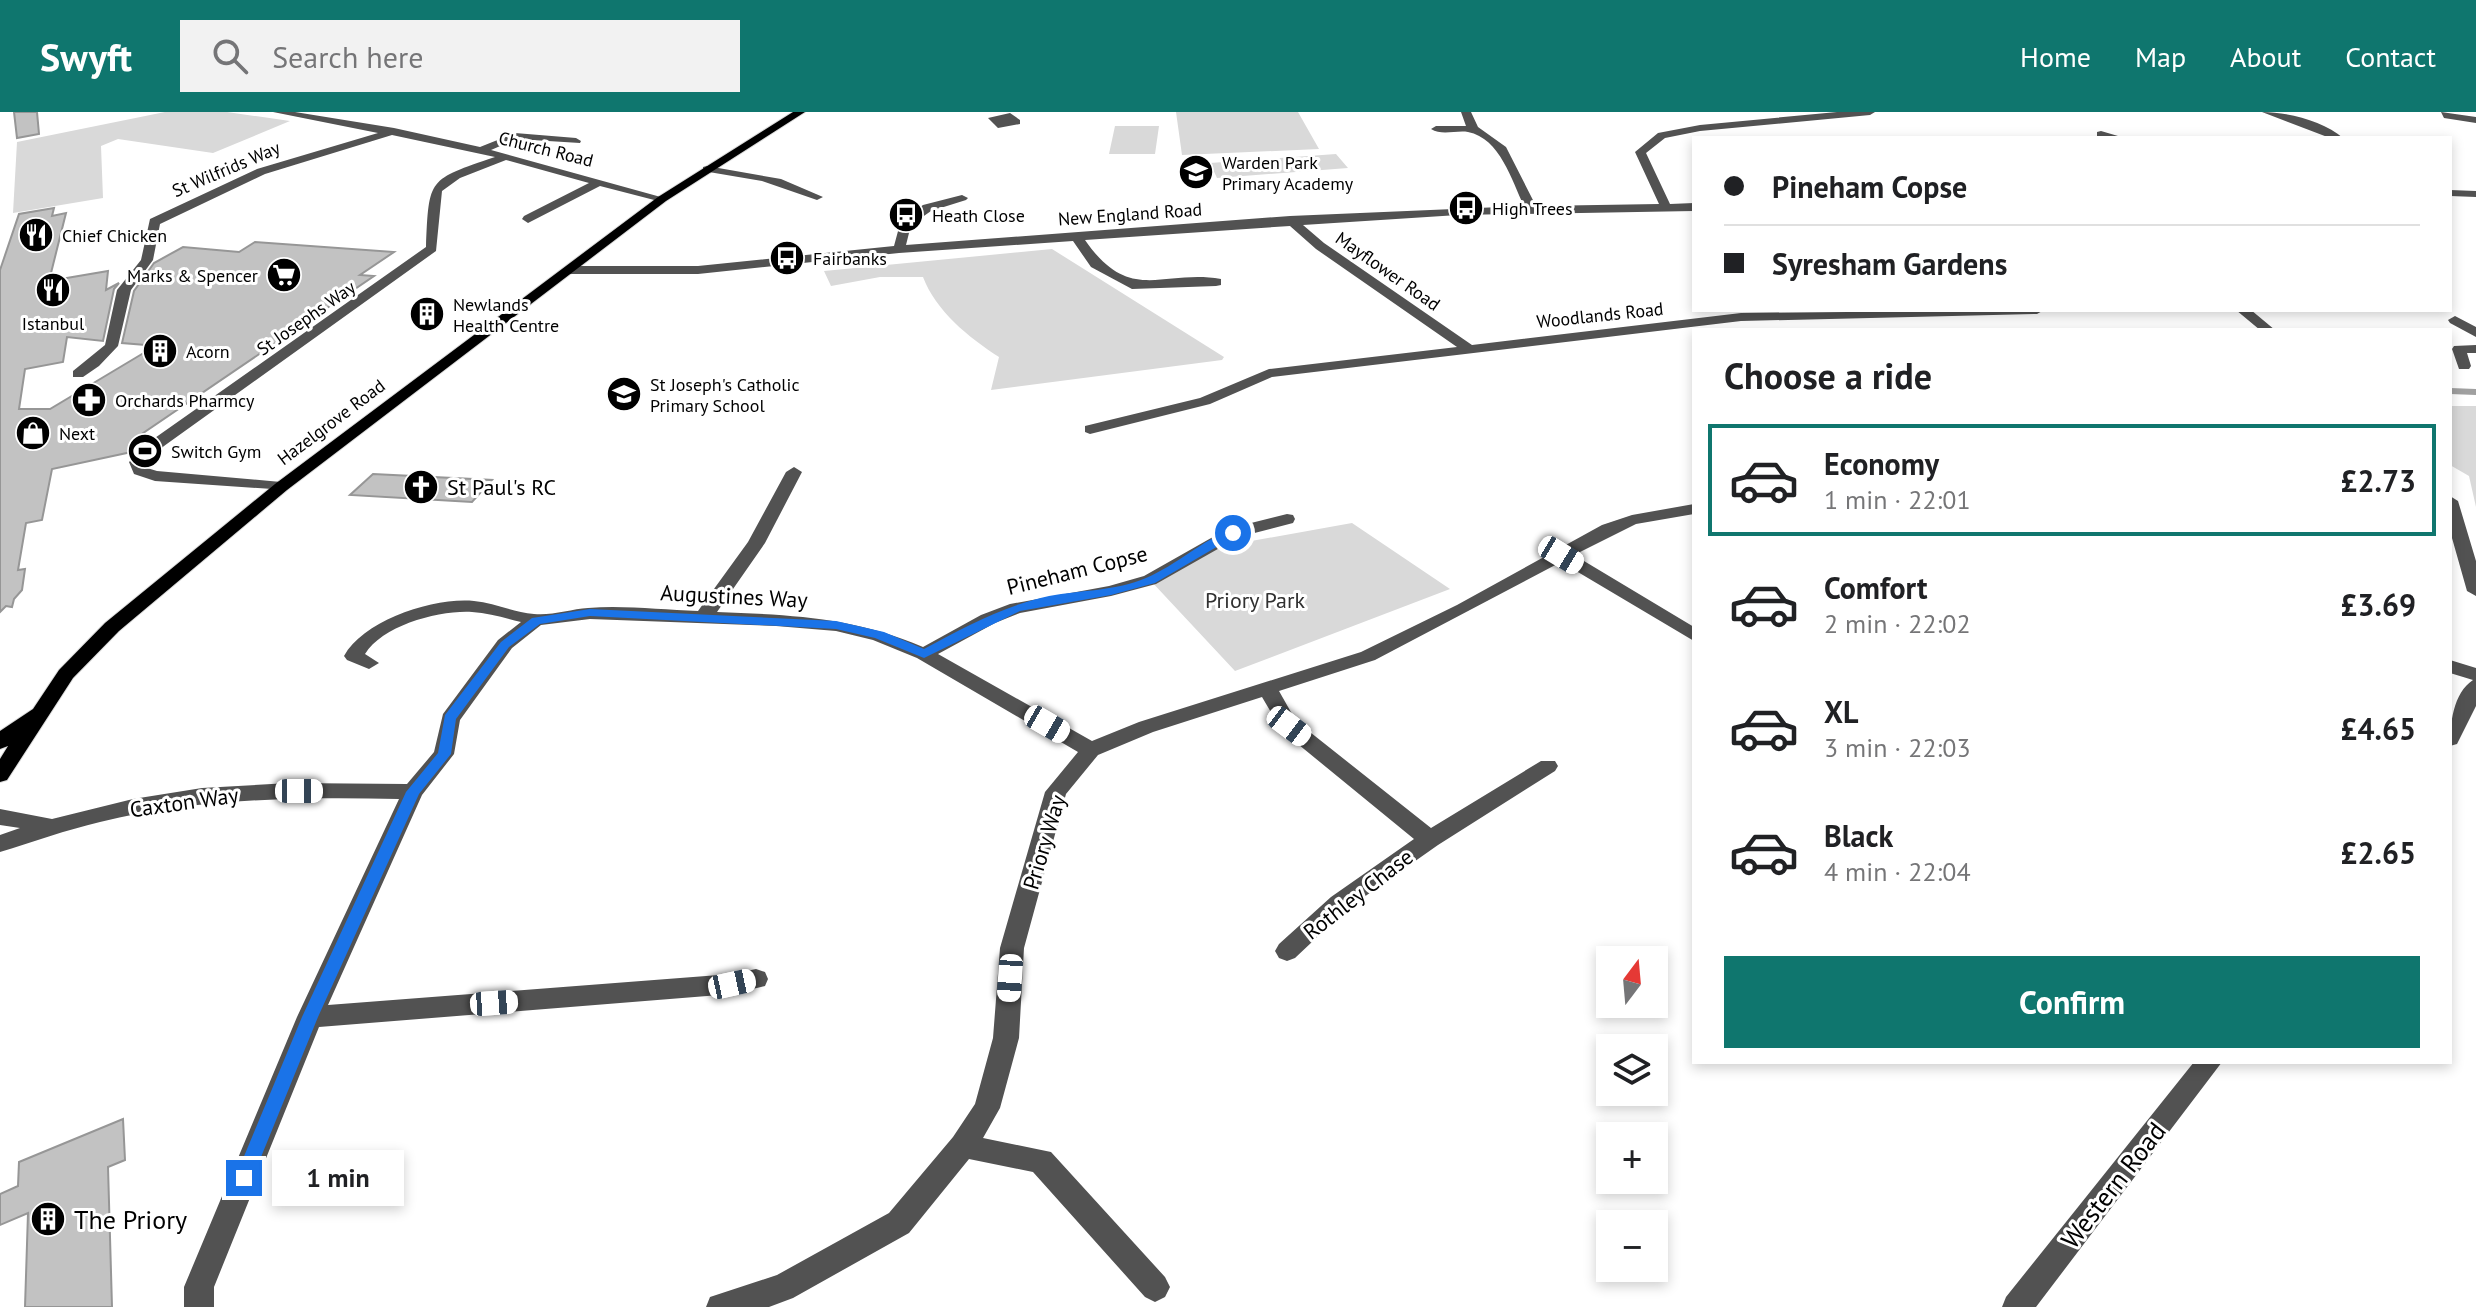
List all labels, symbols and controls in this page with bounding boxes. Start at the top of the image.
search box [180,20,740,92]
text: Swyft [40,32,132,81]
icon: search [208,34,252,78]
text: Search here [272,37,423,76]
text: Home [2020,38,2091,75]
text: Map [2135,38,2186,75]
text: About [2230,38,2301,75]
text: Contact [2345,38,2436,75]
street label: Church Road [496,126,596,172]
street label: St Wilfrids Way [169,136,284,202]
place label: Warden Park Primary Academy [1222,151,1354,195]
school or university icon: Warden Park Primary Academy [1177,153,1215,191]
text: Pineham Copse [1772,167,1967,206]
bus stop icon: High Trees [1447,189,1485,227]
bus stop icon: Heath Close [887,196,925,234]
street label: New England Road [1057,197,1203,231]
place label: High Trees [1492,197,1573,220]
place label: Heath Close [932,204,1025,227]
restaurant icon: Chief Chicken [17,216,55,254]
place label: Chief Chicken [62,224,167,247]
street label: Mayflower Road [1331,226,1445,316]
bus stop icon: Fairbanks [768,239,806,277]
text: Syresham Gardens [1772,244,2007,283]
place label: Fairbanks [813,247,887,270]
supermarket icon: Marks & Spencer [265,256,303,294]
place label: Marks & Spencer [127,264,258,287]
restaurant icon: Istanbul [34,271,72,309]
street label: St Josephs Way [252,275,360,360]
place label: Newlands Health Centre [453,293,559,337]
building icon: Newlands Health Centre [408,295,446,333]
street label: Woodlands Road [1535,297,1665,333]
place label: Istanbul [22,312,85,335]
building icon: Acorn [141,332,179,370]
place label: Acorn [186,340,230,363]
text: Choose a ride [1724,352,1932,399]
place label: St Joseph's Catholic Primary School [650,373,800,417]
street label: Hazelgrove Road [273,374,389,470]
school or university icon: St Joseph's Catholic Primary School [605,375,643,413]
pharmacy icon: Orchards Pharmcy [70,381,108,419]
place label: Orchards Pharmcy [115,389,255,412]
shop icon: Next [14,414,52,452]
place label: Next [59,422,95,445]
sports icon: Switch Gym [126,432,164,470]
place label: Switch Gym [171,440,261,463]
icon: car [1728,444,1800,516]
text: Economy [1824,444,1939,483]
text: £2.73 [2341,461,2416,500]
church icon: St Paul's RC [402,468,440,506]
place label: St Paul's RC [447,473,556,501]
text: 1 min · 22:01 [1824,483,1971,516]
route start [1215,515,1251,551]
car [1534,532,1588,578]
street label: Pineham Copse [1004,539,1150,601]
icon: car [1728,568,1800,640]
text: Comfort [1824,568,1927,607]
street label: Augustines Way [660,578,809,614]
text: £3.69 [2341,585,2416,624]
park label: Priory Park [1205,586,1305,614]
text: 2 min · 22:02 [1824,607,1971,640]
icon: car [1728,692,1800,764]
text: XL [1824,692,1858,731]
car [1020,702,1074,746]
car [1263,702,1315,750]
text: £4.65 [2341,709,2416,748]
text: 3 min · 22:03 [1824,731,1971,764]
car [275,779,323,803]
street label: Caxton Way [128,780,241,823]
street label: Priory Way [1016,791,1072,893]
icon: car [1728,816,1800,888]
text: Black [1824,816,1893,855]
text: £2.65 [2341,833,2416,872]
street label: Rothley Chase [1297,842,1419,946]
text: 4 min · 22:04 [1824,855,1971,888]
north arrow [1596,946,1668,1018]
map controls [1596,946,1668,1282]
car [996,953,1024,1003]
button: Confirm [1724,956,2420,1048]
car [706,967,758,1001]
car [469,989,519,1017]
button: layers [1596,1034,1668,1106]
street label: Western Road [2053,1115,2173,1255]
button: + [1596,1122,1668,1194]
callout: 1 min [272,1150,404,1206]
route end [226,1160,262,1196]
text: 1 min [306,1161,370,1194]
building icon: The Priory [29,1200,67,1238]
place label: The Priory [74,1203,187,1236]
button: − [1596,1210,1668,1282]

